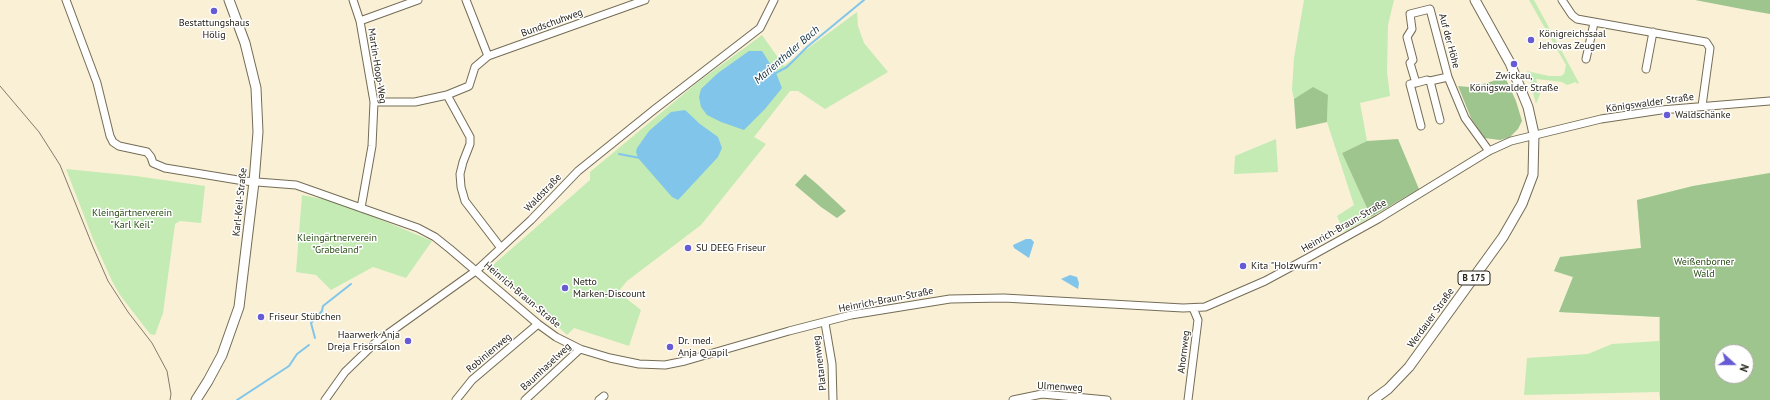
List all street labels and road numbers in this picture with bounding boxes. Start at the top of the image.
street label: Bundschuhweg [520,6,584,40]
street label: Auf der Höhe [1436,12,1462,70]
street label: Martin-Hoop-Weg [365,27,389,105]
street label: Königswalder Straße [1605,91,1695,115]
street label: Karl-Keil-Straße [230,167,250,237]
street label: Waldstraße [522,172,564,214]
street label: Heinrich-Braun-Straße [1299,197,1389,255]
street label: Heinrich-Braun-Straße [481,259,563,331]
road number: B 175 [1458,271,1490,285]
street label: Heinrich-Braun-Straße [838,285,934,315]
street label: Werdauer Straße [1405,286,1457,350]
street label: Ahornweg [1175,330,1193,374]
street label: Robinienweg [464,331,514,375]
street label: Platanenweg [811,335,829,391]
street label: Baumhaselweg [518,341,574,393]
street label: Ulmenweg [1037,380,1083,394]

